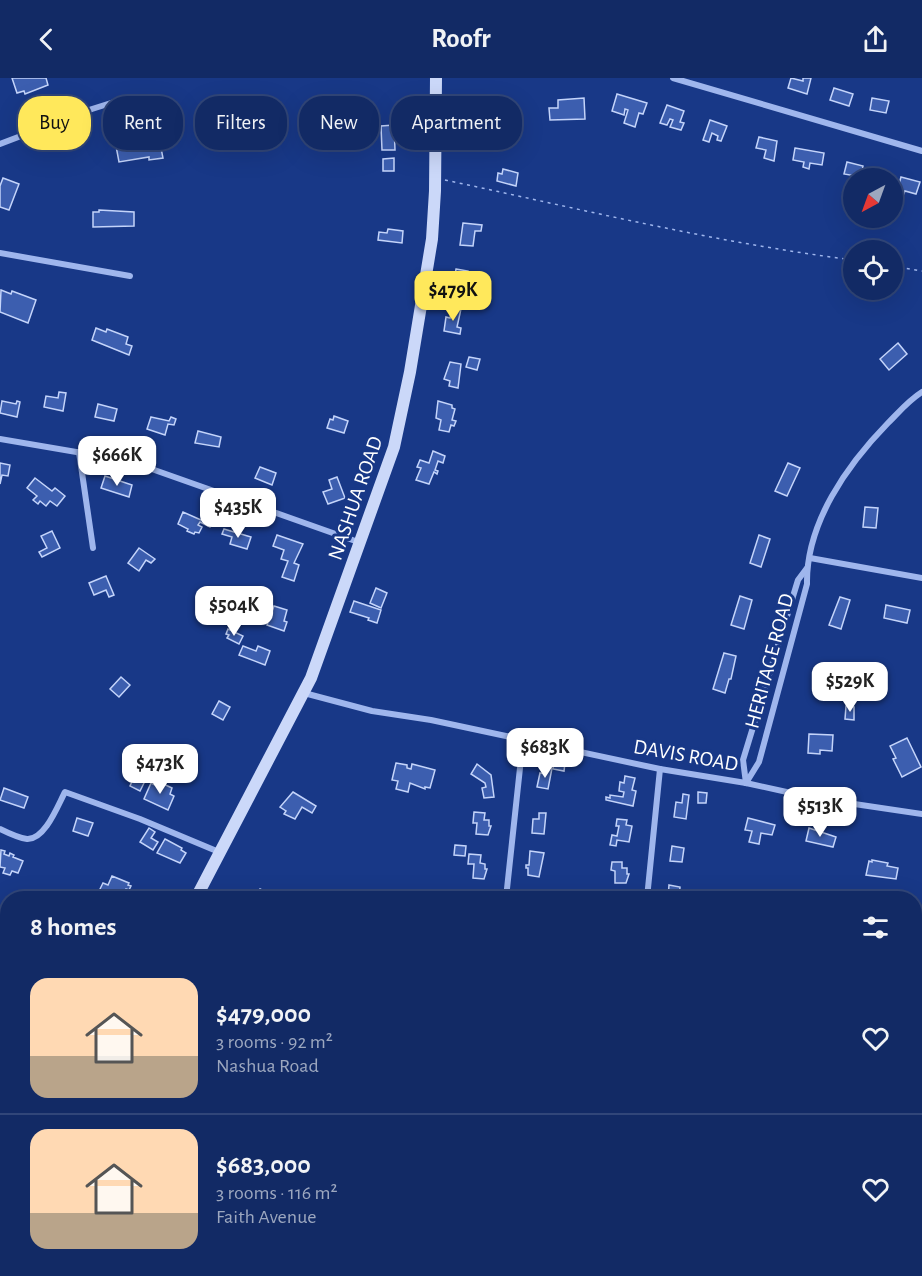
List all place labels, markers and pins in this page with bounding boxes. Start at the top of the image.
pin: $479K [411,271,495,322]
pin: $666K [75,436,159,487]
pin: $435K [196,488,280,539]
pin: $504K [192,586,276,637]
pin: $529K [808,662,892,713]
pin: $683K [503,728,587,779]
pin: $473K [118,744,202,795]
pin: $513K [778,787,862,838]

